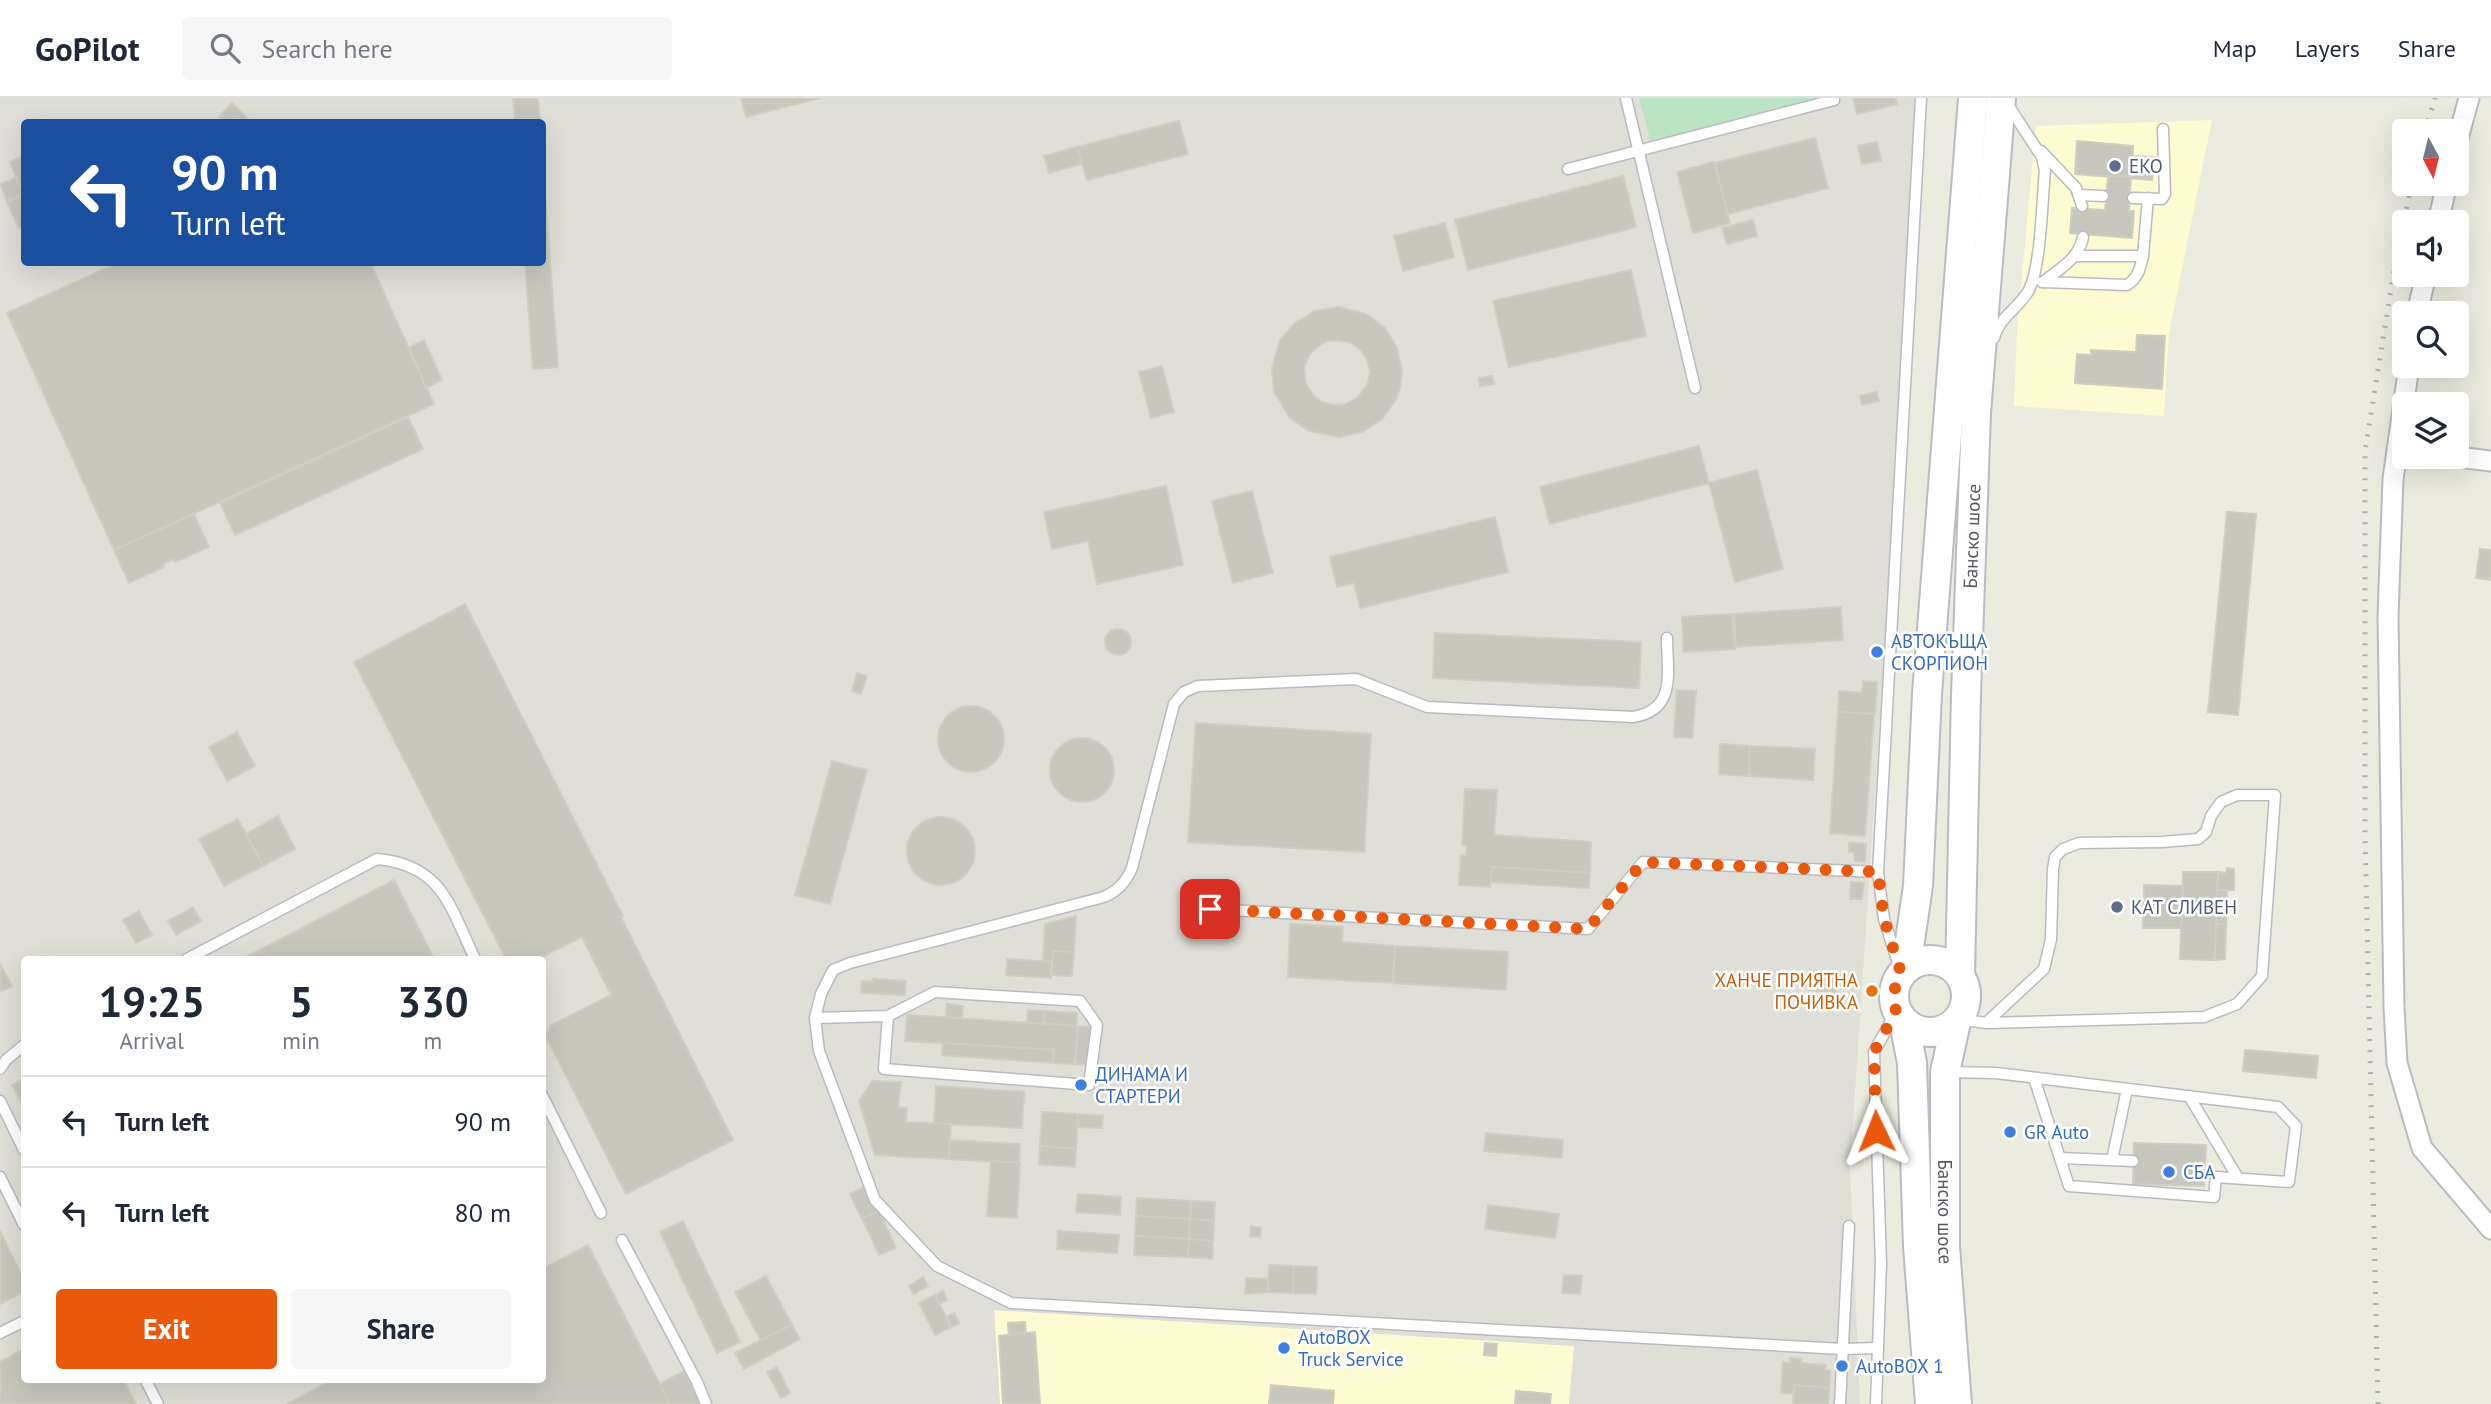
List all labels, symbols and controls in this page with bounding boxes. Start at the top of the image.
search box [182,17,672,80]
text: GoPilot [35,27,140,70]
icon: search [206,29,244,67]
text: Search here [262,32,393,65]
text: Map [2213,33,2257,64]
text: Layers [2295,33,2360,64]
text: Share [2398,33,2456,64]
north arrow [2392,119,2469,196]
map controls [2392,119,2469,469]
text: 90 m [171,140,278,204]
icon: left [56,147,147,238]
place label: EKO [2129,154,2163,178]
marker: EKO [2107,158,2123,174]
text: Turn left [171,202,286,244]
button: sound [2392,210,2469,287]
button: search [2392,301,2469,378]
button: layers [2392,392,2469,469]
street label: Банско шосе [1958,483,1985,589]
place label: АВТОКЪЩА СКОРПИОН [1891,629,1988,675]
marker: АВТОКЪЩА СКОРПИОН [1869,644,1885,660]
pin [1180,879,1240,939]
icon: arrive [1191,890,1229,928]
place label: КАТ СЛИВЕН [2131,895,2237,919]
marker: КАТ СЛИВЕН [2109,899,2125,915]
place label: ХАНЧЕ ПРИЯТНА ПОЧИВКА [1715,968,1858,1014]
text: 19:25 [98,974,205,1029]
text: 5 [289,974,313,1029]
text: 330 [397,974,469,1029]
marker: ХАНЧЕ ПРИЯТНА ПОЧИВКА [1864,983,1880,999]
text: Arrival [119,1026,184,1055]
text: min [282,1026,320,1055]
text: m [424,1026,442,1055]
place label: ДИНАМА И СТАРТЕРИ [1095,1062,1188,1108]
marker: ДИНАМА И СТАРТЕРИ [1073,1077,1089,1093]
position arrow [1839,1094,1913,1168]
icon: left [56,1103,94,1141]
text: Turn left [115,1105,209,1138]
text: 90 m [455,1105,511,1138]
place label: GR Auto [2024,1120,2089,1144]
marker: GR Auto [2002,1124,2018,1140]
street label: Банско шосе [1933,1159,1958,1265]
place label: СБА [2183,1160,2215,1184]
marker: СБА [2161,1164,2177,1180]
icon: left [56,1194,94,1232]
text: Turn left [115,1196,209,1229]
text: 80 m [455,1196,511,1229]
button: Exit [56,1289,277,1369]
button: Share [291,1289,511,1369]
place label: AutoBOX Truck Service [1298,1325,1404,1371]
marker: AutoBOX Truck Service [1276,1340,1292,1356]
place label: AutoBOX 1 [1856,1354,1944,1378]
marker: AutoBOX 1 [1834,1358,1850,1374]

